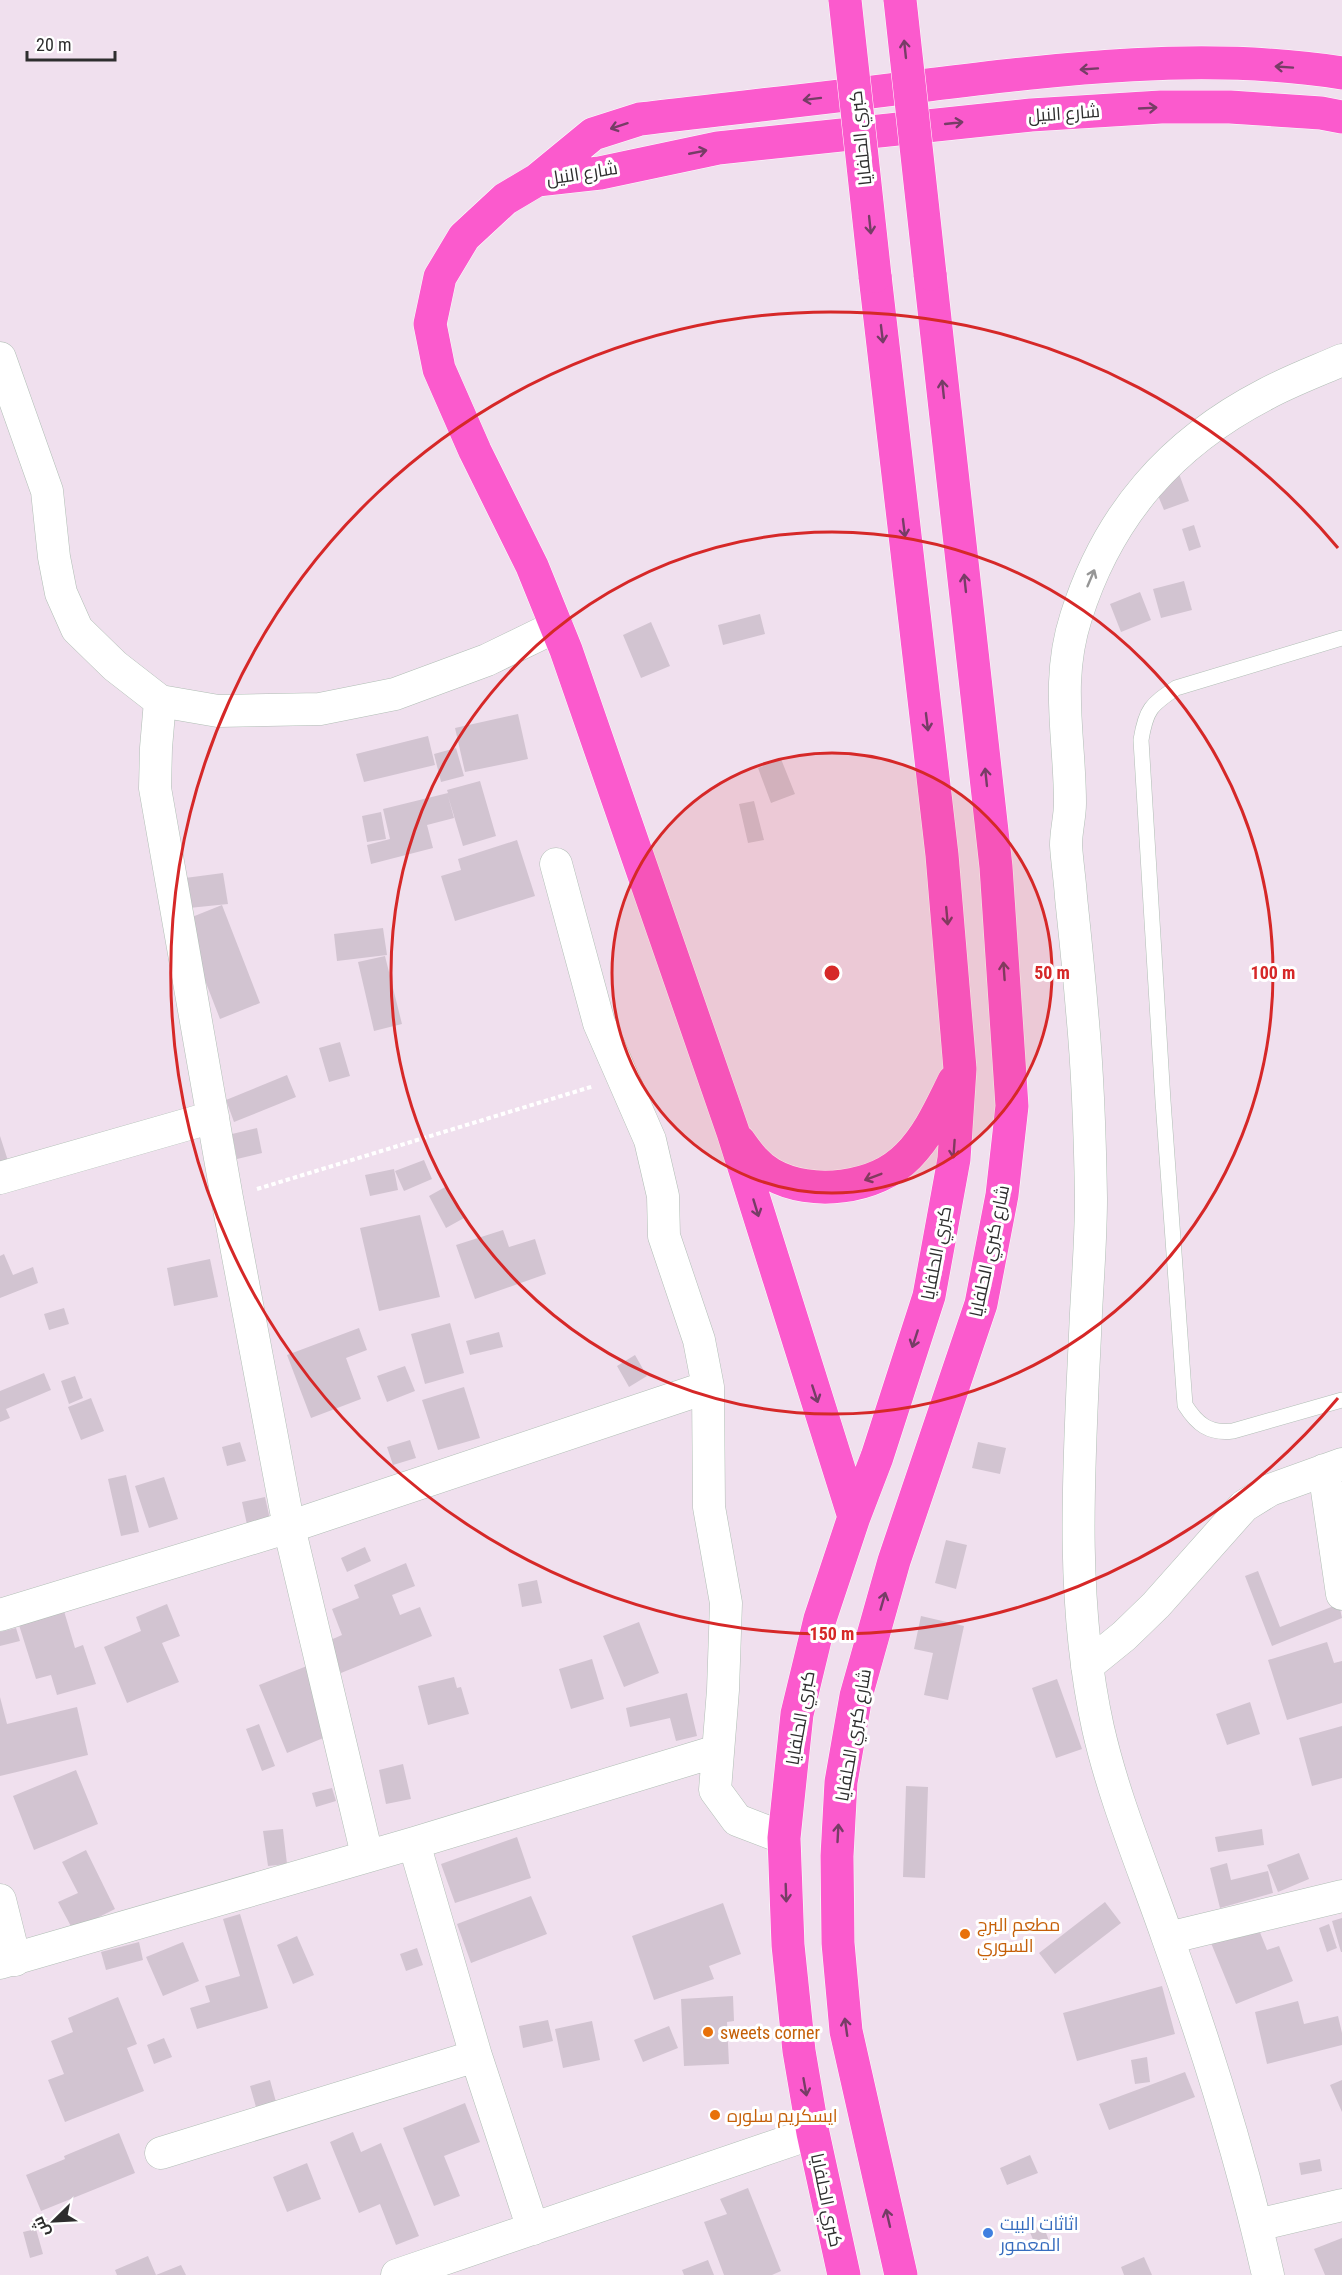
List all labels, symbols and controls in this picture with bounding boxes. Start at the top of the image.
scale bar [27,24,116,62]
text: 20 m [36,34,71,55]
one-way arrow [899,39,910,59]
one-way arrow [1274,62,1294,73]
one-way arrow [1080,63,1100,74]
street label: كبري الحلفايا [845,89,879,186]
one-way arrow [803,94,822,105]
street label: شارع النيل [1027,100,1101,128]
one-way arrow [1138,103,1158,114]
one-way arrow [943,117,963,128]
one-way arrow [610,121,629,132]
one-way arrow [687,146,707,157]
street label: شارع النيل [545,157,619,191]
one-way arrow [865,215,876,235]
one-way arrow [877,324,888,344]
one-way arrow [937,380,948,400]
one-way arrow [899,518,910,537]
one-way arrow [1086,570,1097,588]
one-way arrow [959,573,970,593]
one-way arrow [921,711,932,731]
one-way arrow [980,767,991,787]
one-way arrow [942,905,953,925]
one-way arrow [998,961,1009,981]
text: 50 m [1034,962,1070,983]
text: 100 m [1251,962,1295,983]
centre of rings [822,963,842,983]
one-way arrow [949,1138,960,1158]
one-way arrow [864,1172,883,1183]
street label: شارع كبري الحلفايا [965,1183,1017,1320]
one-way arrow [751,1198,762,1217]
street label: كبري الحلفايا [917,1204,959,1303]
one-way arrow [909,1329,920,1348]
one-way arrow [810,1384,821,1403]
one-way arrow [878,1592,889,1611]
text: 150 m [810,1623,854,1644]
street label: شارع كبري الحلفايا [831,1667,879,1804]
street label: كبري الحلفايا [781,1669,823,1767]
one-way arrow [833,1823,844,1843]
one-way arrow [780,1883,792,1903]
place label: مطعم البرج السوري [977,1914,1060,1960]
marker: مطعم البرج السوري [958,1927,972,1941]
one-way arrow [840,2018,851,2038]
place label: sweets corner [720,2022,820,2043]
marker: sweets corner [701,2025,715,2039]
one-way arrow [800,2077,811,2096]
place label: ايسكريم سلوره [727,2105,838,2128]
marker: ايسكريم سلوره [708,2108,722,2122]
street label: كبري الحلفايا [803,2151,847,2250]
north arrow [24,2191,84,2251]
one-way arrow [881,2209,893,2228]
place label: اثاثات البيت المعمور [999,2213,1079,2256]
text: ش [28,2214,54,2240]
marker: اثاثات البيت المعمور [981,2226,995,2240]

